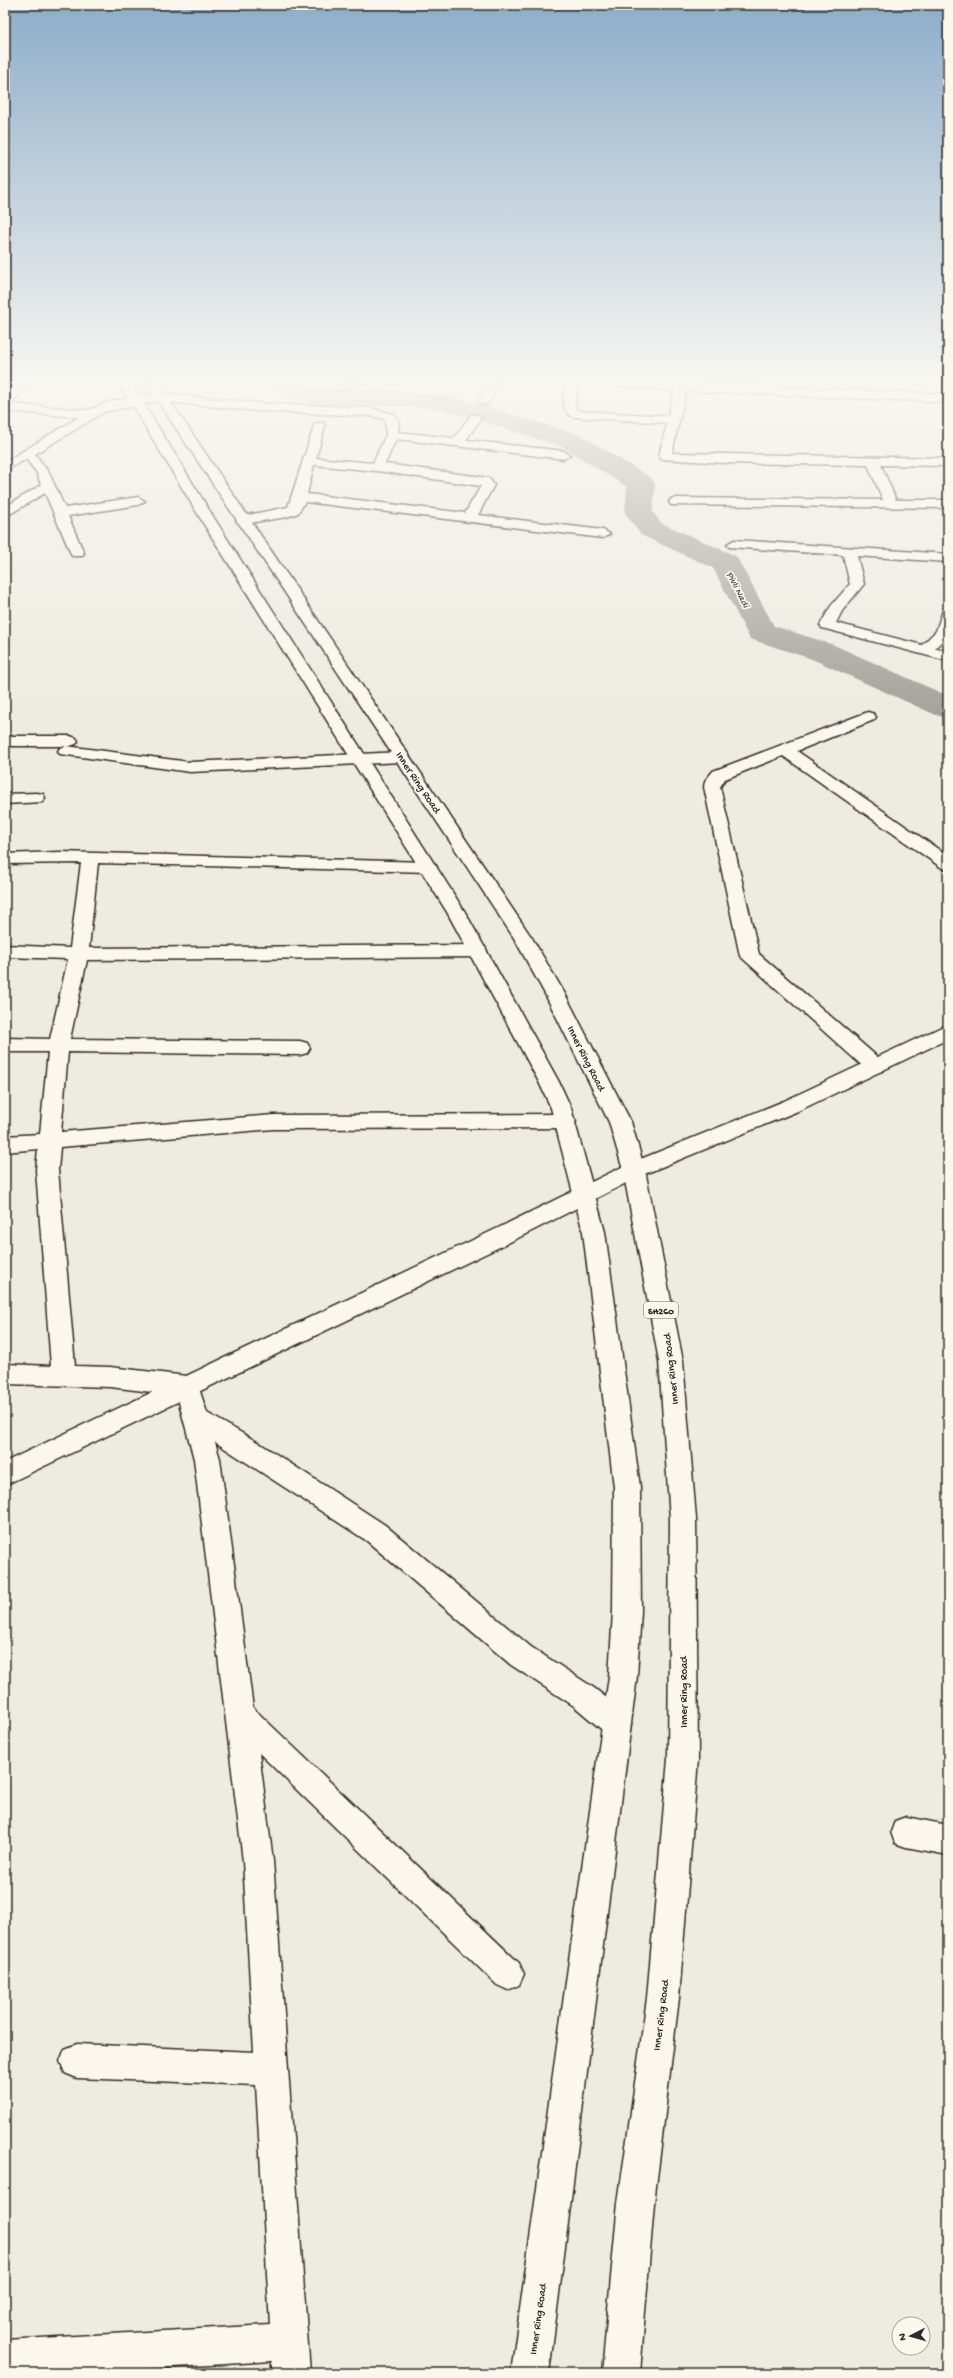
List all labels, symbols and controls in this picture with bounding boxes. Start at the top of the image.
water label: Pivli Nadi [723,570,752,612]
street label: Inner Ring Road [392,750,443,817]
street label: Inner Ring Road [564,1024,608,1095]
road number: SH260 [644,1302,678,1318]
street label: Inner Ring Road [661,1331,682,1405]
street label: Inner Ring Road [679,1655,691,1728]
street label: Inner Ring Road [652,1977,672,2051]
street label: Inner Ring Road [528,2281,550,2356]
north arrow [891,2316,931,2356]
text: N [897,2333,909,2341]

